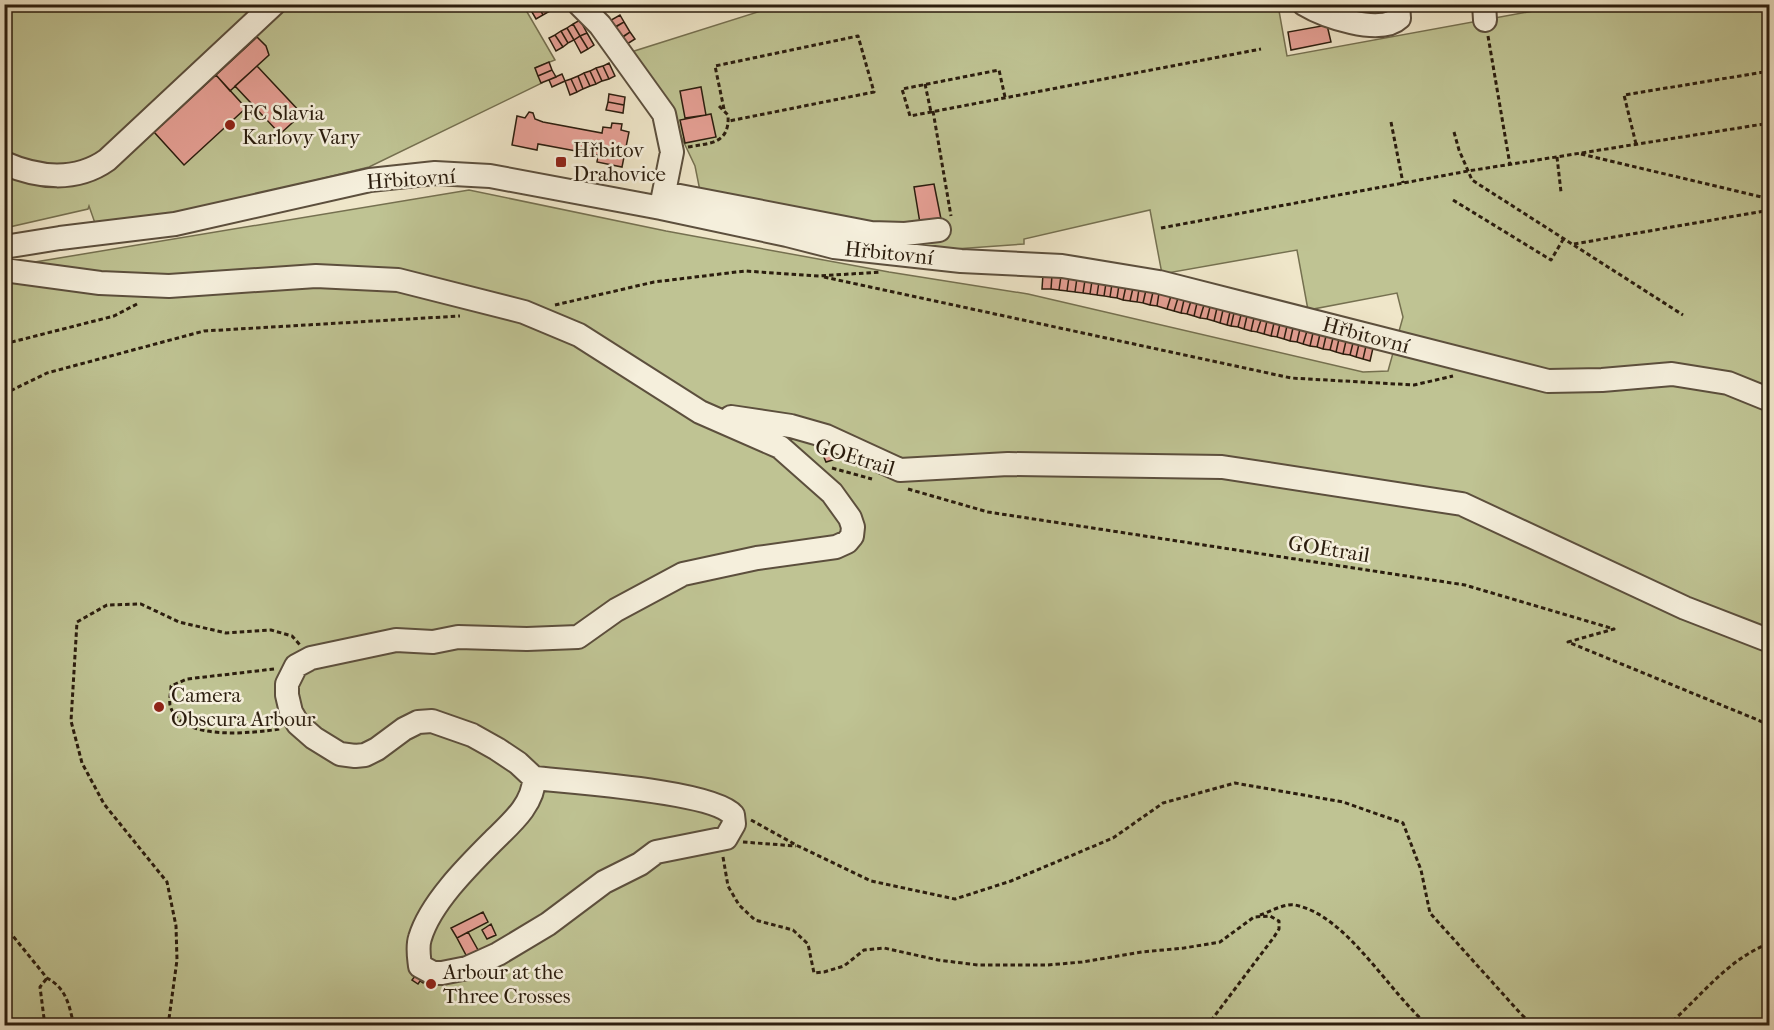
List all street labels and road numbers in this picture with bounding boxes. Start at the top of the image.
street label: Hřbitovní [366,164,457,194]
street label: Hřbitovní [843,236,935,270]
street label: Hřbitovní [1320,312,1413,358]
street label: GOEtrail [812,434,898,481]
street label: GOEtrail [1287,531,1372,567]

